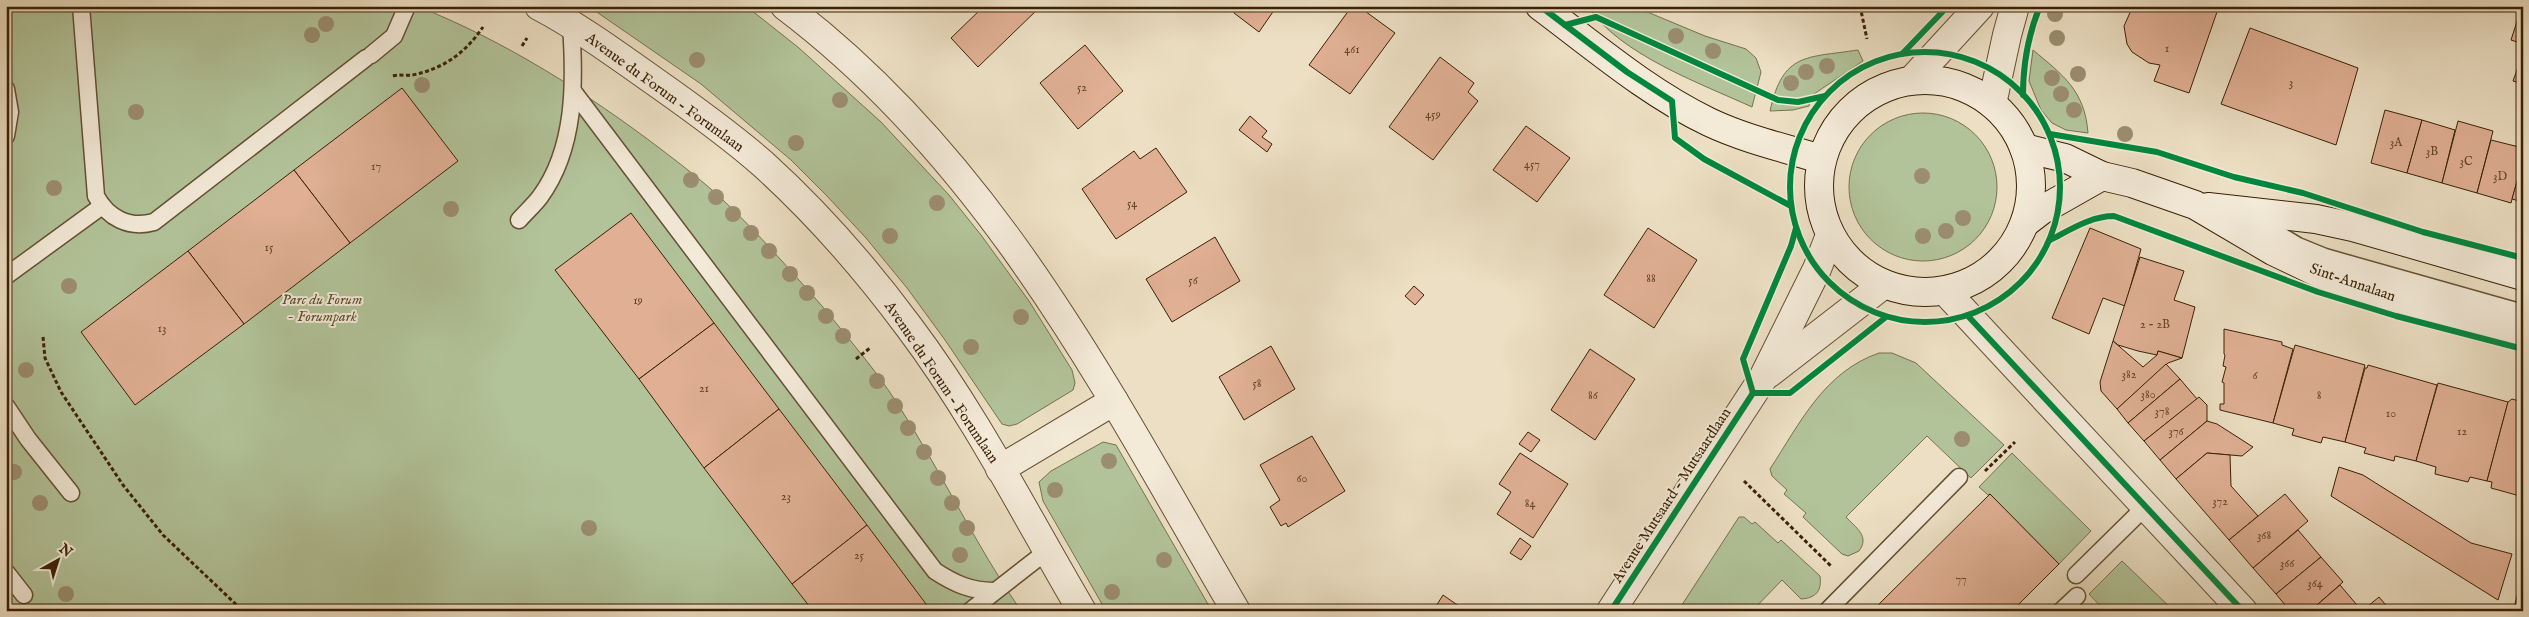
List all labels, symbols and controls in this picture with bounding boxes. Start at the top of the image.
street label: Avenue du Forum - Forumlaan [581,28,748,156]
house number: 1 [2165,41,2169,56]
house number: 461 [1344,42,1360,57]
house number: 3 [2289,75,2293,90]
house number: 52 [1077,80,1087,95]
house number: 459 [1425,107,1441,122]
house number: 3A [2390,135,2403,150]
house number: 3B [2426,144,2438,159]
house number: 3C [2459,154,2473,169]
house number: 457 [1524,157,1540,172]
house number: 17 [371,159,381,174]
house number: 3D [2493,169,2507,184]
house number: 54 [1127,196,1137,211]
house number: 15 [265,240,274,255]
street label: Sint-Annalaan [2307,259,2398,306]
house number: 88 [1646,271,1656,286]
house number: 56 [1188,273,1199,288]
park label: Parc du Forum - Forumpark [282,290,362,326]
house number: 19 [633,293,643,308]
street label: Avenue du Forum - Forumlaan [880,297,1003,467]
house number: 2 - 2B [2140,317,2170,332]
house number: 13 [158,321,166,336]
house number: 382 [2122,367,2137,382]
house number: 6 [2252,368,2258,383]
house number: 58 [1252,376,1262,391]
house number: 21 [699,381,709,396]
house number: 380 [2140,387,2156,402]
house number: 86 [1588,388,1599,403]
house number: 8 [2317,388,2322,403]
street label: Avenue Mutsaard - Mutsaardlaan [1607,404,1735,587]
house number: 378 [2155,404,2170,419]
house number: 10 [2386,406,2396,421]
house number: 376 [2168,424,2185,439]
house number: 12 [2457,424,2467,439]
house number: 60 [1297,471,1308,486]
house number: 23 [781,489,791,504]
house number: 372 [2212,494,2228,509]
house number: 84 [1525,496,1535,511]
house number: 368 [2257,528,2271,543]
north arrow [32,534,82,584]
text: N [54,539,76,561]
house number: 25 [854,548,865,563]
house number: 366 [2280,556,2295,571]
house number: 77 [1955,572,1967,587]
house number: 364 [2307,576,2323,591]

